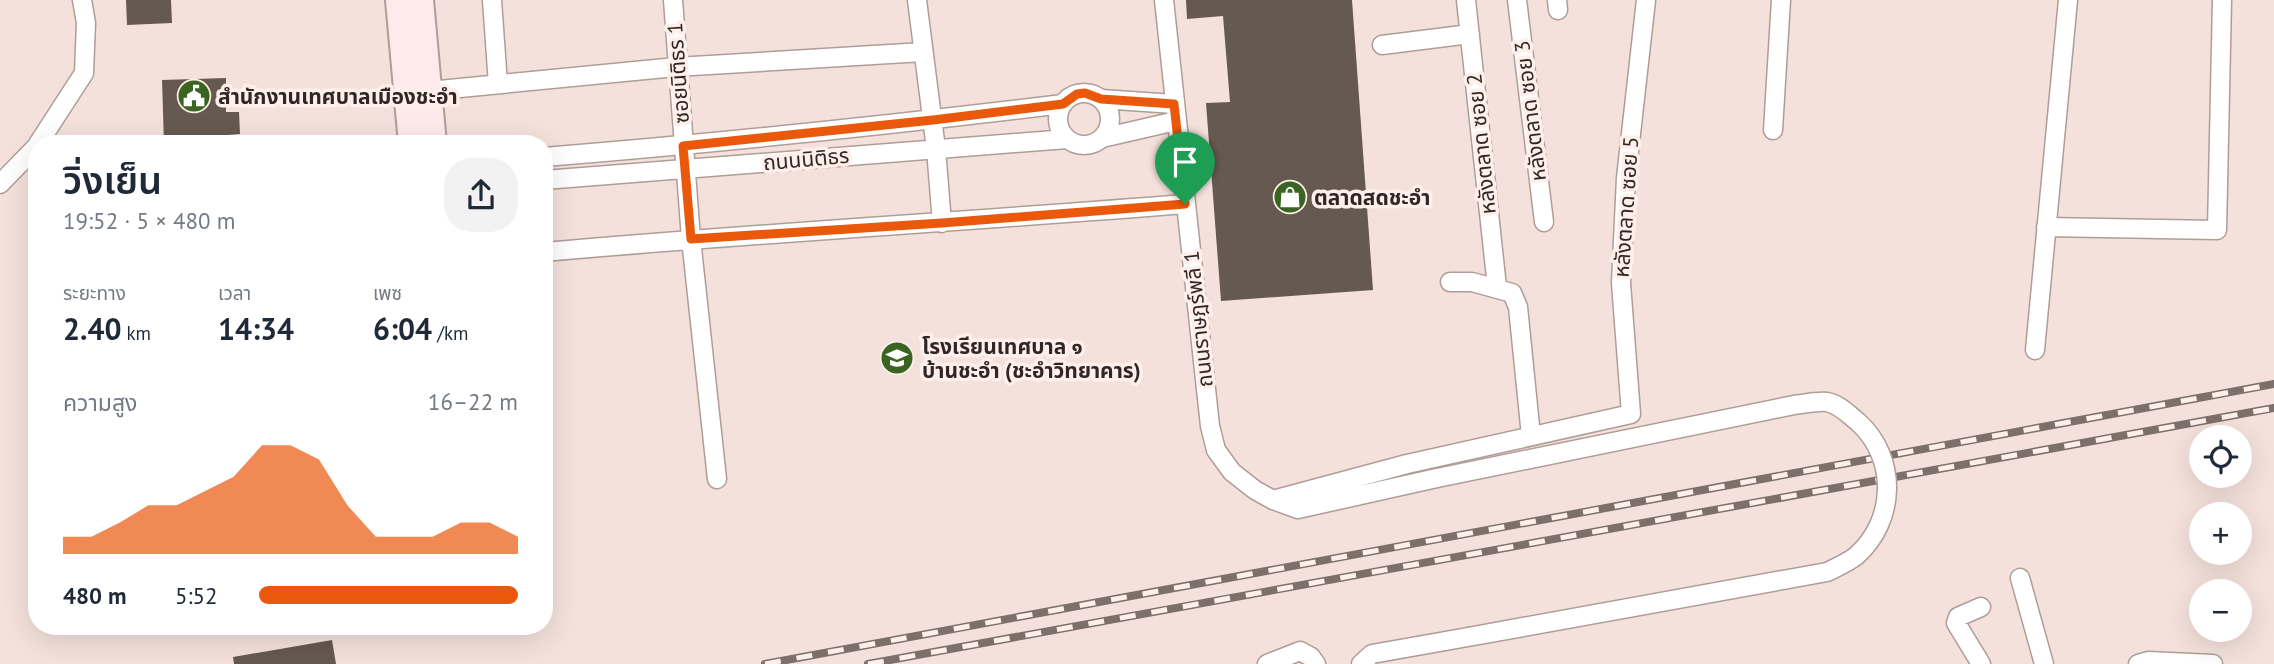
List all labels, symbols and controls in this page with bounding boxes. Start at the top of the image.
street label: ซอยนิติธร 1 [661,22,695,124]
street label: หลังตลาด ซอย 3 [1508,39,1552,183]
street label: หลังตลาด ซอย 2 [1460,72,1502,216]
public building icon: สํานักงานเทศบาลเมืองชะอำ [175,77,213,115]
place label: สํานักงานเทศบาลเมืองชะอำ [218,83,458,110]
pin [1155,132,1215,204]
street label: หลังตลาด ซอย 5 [1608,136,1644,278]
street label: ถนนนิติธร [762,142,850,176]
icon: arrive [1166,143,1204,181]
text: วิ่งเย็น [63,155,162,204]
button: share [444,158,518,232]
shop icon: ตลาดสดชะอำ [1271,178,1309,216]
place label: ตลาดสดชะอำ [1314,184,1430,211]
text: 19:52 · 5 × 480 m [63,206,235,235]
street label: ถนนราษฎร์พลี 1 [1177,249,1219,389]
text: ระยะทาง [63,281,126,305]
text: เวลา [218,281,251,305]
text: เพซ [373,281,402,305]
text: 2.40 [63,309,121,348]
text: 14:34 [218,309,294,348]
text: 6:04 [373,309,432,348]
text: km [121,321,151,345]
text: /km [432,321,468,345]
place label: โรงเรียนเทศบาล ๑ บ้านชะอำ (ชะอำวิทยาคาร) [922,333,1141,384]
school or university icon: โรงเรียนเทศบาล ๑ บ้านชะอำ (ชะอำวิทยาคาร) [878,339,916,377]
text: 16–22 m [428,387,518,416]
text: ความสูง [63,388,137,417]
map controls [2189,425,2252,642]
button: locate [2189,425,2252,488]
button: + [2189,502,2252,565]
button: − [2189,579,2252,642]
text: 480 m [63,581,126,610]
text: 5:52 [175,581,218,610]

